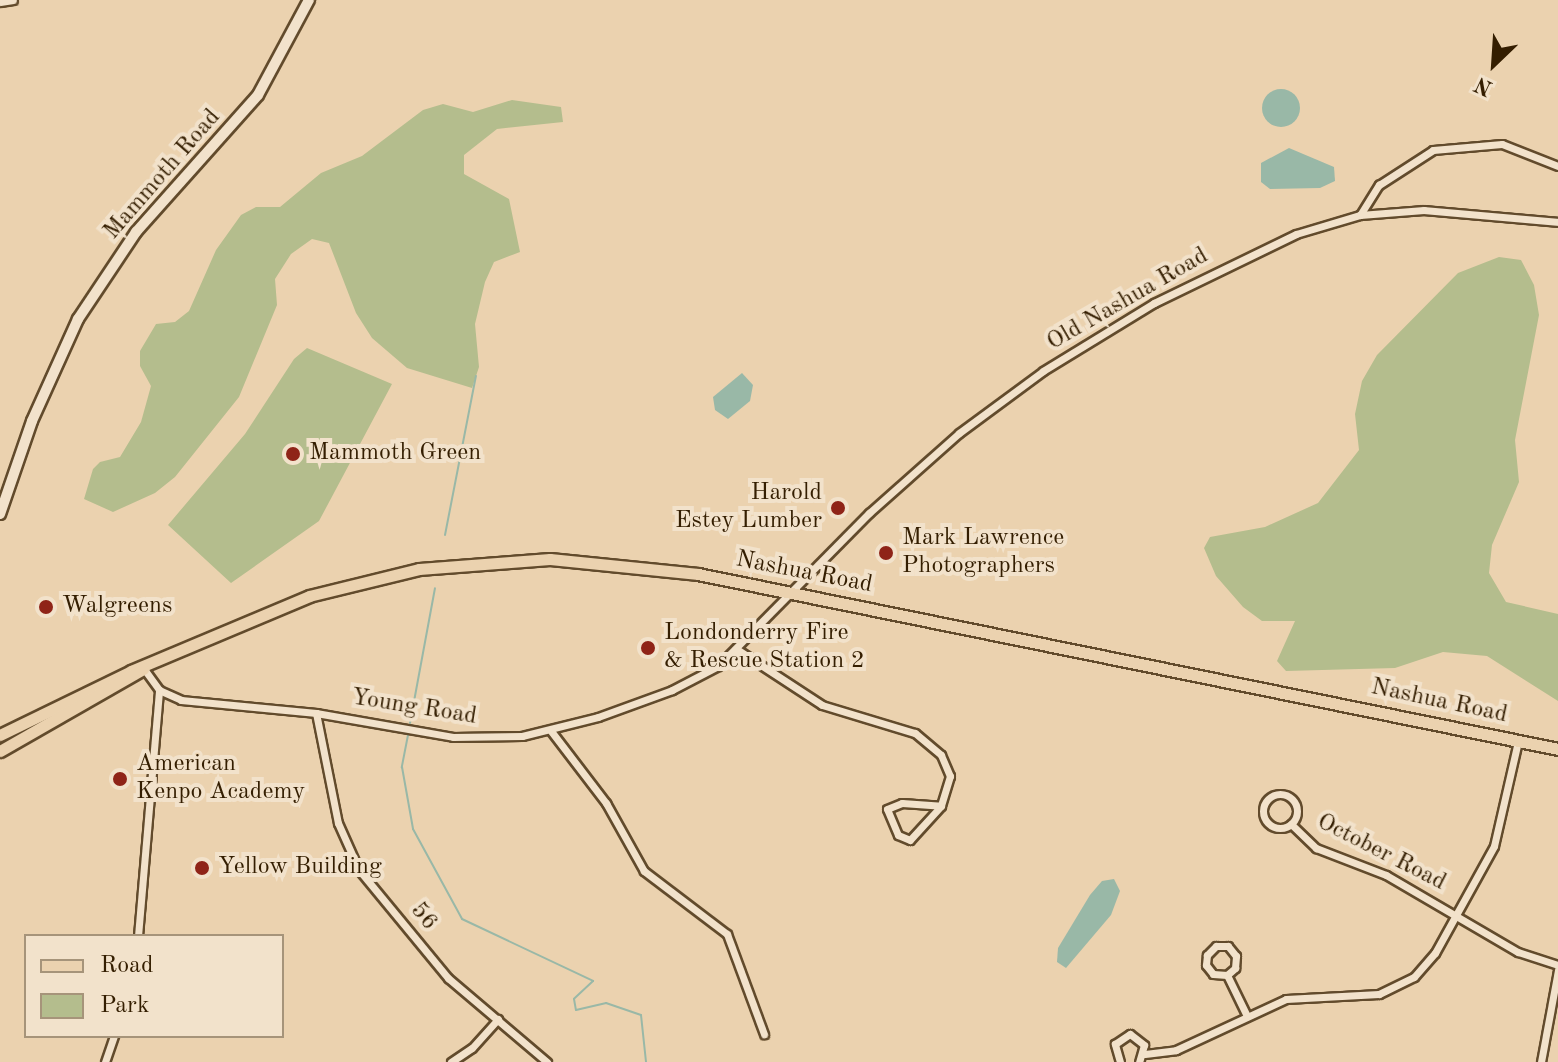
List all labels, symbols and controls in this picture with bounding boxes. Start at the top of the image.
north arrow [1454,24,1534,104]
text: N [1472,72,1496,99]
street label: Mammoth Road [98,104,228,246]
street label: Old Nashua Road [1042,242,1214,358]
place label: Mammoth Green [309,440,481,468]
marker: Mammoth Green [284,445,302,463]
place label: Harold Estey Lumber [675,480,822,536]
marker: Harold Estey Lumber [829,499,847,517]
place label: Mark Lawrence Photographers [902,525,1064,581]
marker: Mark Lawrence Photographers [877,544,895,562]
street label: Nashua Road [733,546,875,600]
place label: Walgreens [62,593,172,621]
marker: Walgreens [37,598,55,616]
place label: Londonderry Fire & Rescue Station 2 [664,620,865,676]
marker: Londonderry Fire & Rescue Station 2 [639,639,657,657]
street label: Nashua Road [1368,673,1510,731]
street label: Young Road [349,684,479,732]
place label: American Kenpo Academy [136,751,305,807]
marker: American Kenpo Academy [111,770,129,788]
street label: October Road [1312,808,1450,898]
place label: Yellow Building [218,854,382,882]
marker: Yellow Building [193,859,211,877]
street label: 56 [403,897,443,937]
legend [24,934,284,1038]
text: Road [100,954,153,978]
text: Park [100,994,149,1018]

